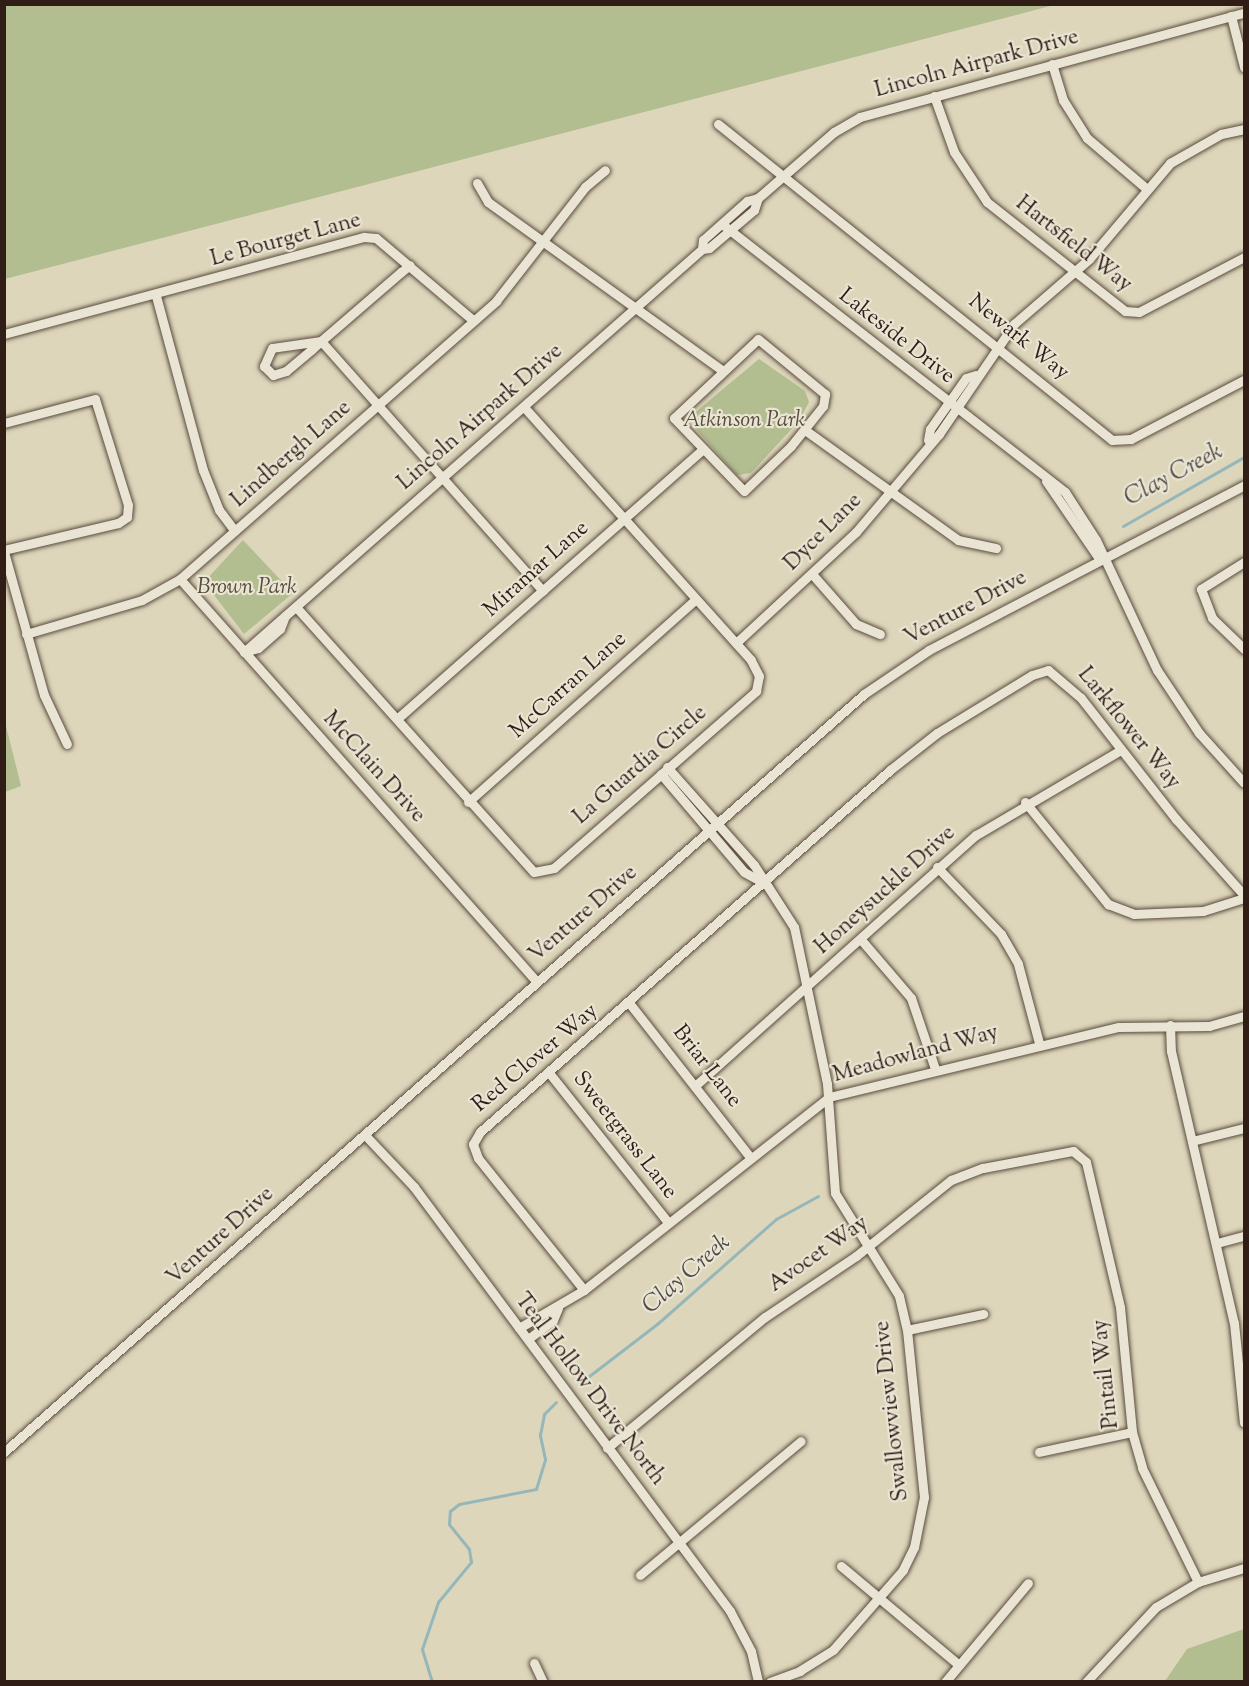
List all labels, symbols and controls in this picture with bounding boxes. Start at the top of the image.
street label: Lincoln Airpark Drive [872,25,1082,105]
street label: Hartsfield Way [1009,191,1137,299]
street label: Le Bourget Lane [208,208,364,274]
street label: Lakeside Drive [833,283,959,391]
street label: Newark Way [962,289,1074,387]
street label: Lincoln Airpark Drive [393,339,569,497]
street label: Lindbergh Lane [227,396,357,514]
park label: Atkinson Park [683,409,805,435]
water label: Clay Creek [1120,438,1228,514]
street label: Dyce Lane [780,489,868,577]
street label: Miramar Lane [479,516,595,624]
street label: Venture Drive [900,566,1032,652]
park label: Brown Park [197,576,297,602]
street label: McCarran Lane [505,627,633,745]
street label: Larkflower Way [1071,663,1185,795]
street label: La Guardia Circle [569,701,713,831]
street label: McClain Drive [316,707,430,829]
street label: Honeysuckle Drive [810,821,962,961]
street label: Venture Drive [524,861,644,969]
street label: Red Clover Way [468,999,604,1119]
street label: Briar Lane [666,1020,746,1114]
street label: Meadowland Way [830,1020,1002,1090]
street label: Sweetgrass Lane [566,1067,682,1205]
street label: Venture Drive [162,1182,280,1292]
street label: Avocet Way [764,1211,874,1299]
water label: Clay Creek [637,1229,737,1321]
street label: Teal Hollow Drive North [508,1289,670,1491]
street label: Pintail Way [1088,1318,1126,1430]
street label: Swallowview Drive [870,1319,916,1503]

